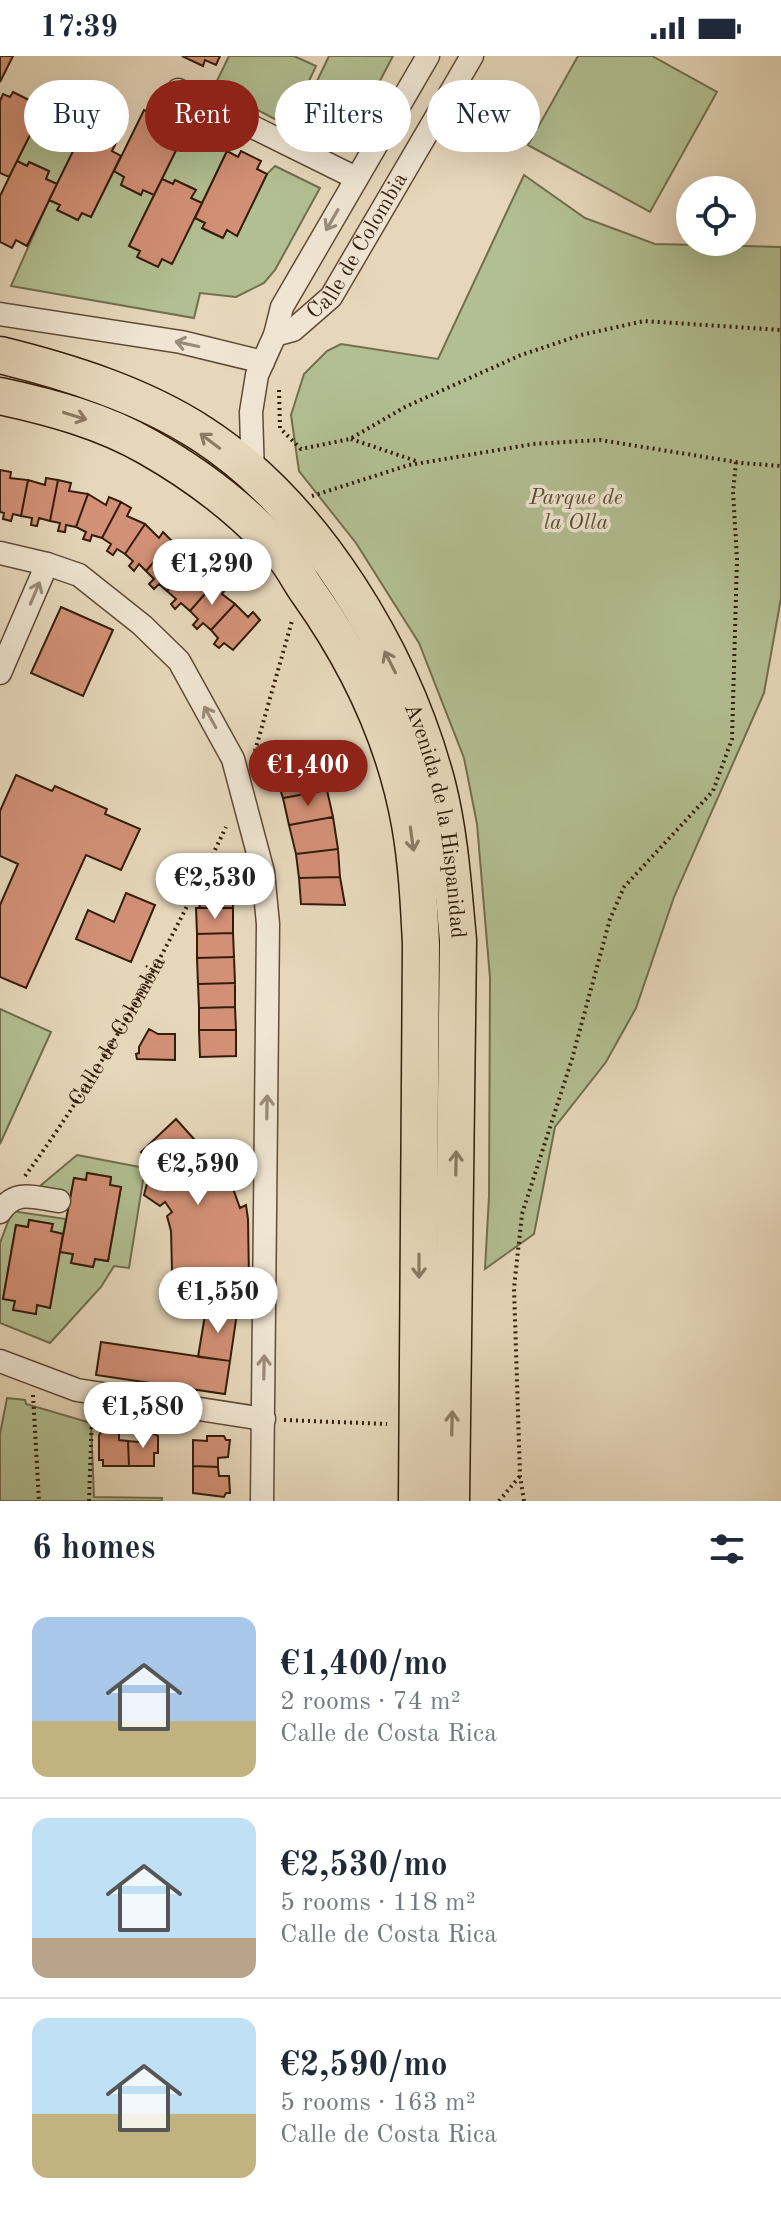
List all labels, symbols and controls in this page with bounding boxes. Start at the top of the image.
text: 17:39 [40,13,118,43]
chip: Buy [24,80,129,152]
chip: Rent [145,80,259,152]
chip: Filters [275,80,411,152]
chip: New [427,80,540,152]
street label: Calle de Colombia [303,169,412,324]
map controls [676,176,756,256]
button: locate [676,176,756,256]
one-way arrow [324,208,340,231]
one-way arrow [174,336,200,351]
one-way arrow [62,409,88,424]
one-way arrow [200,432,221,449]
park label: Parque de la Olla [528,487,623,534]
pin: €1,290 [147,539,277,607]
text: €1,290 [171,552,253,578]
one-way arrow [28,581,43,606]
one-way arrow [382,650,398,674]
street label: Avenida de la Hispanidad [400,700,469,939]
one-way arrow [202,706,218,729]
pin: €1,400 [243,740,373,808]
text: €1,400 [267,753,349,779]
one-way arrow [405,826,420,851]
pin: €2,530 [150,853,280,921]
text: €2,530 [174,866,256,892]
street label: Calle de Colombia [65,953,170,1110]
one-way arrow [259,1094,275,1121]
pin: €2,590 [133,1139,263,1207]
one-way arrow [448,1150,463,1177]
text: €2,590 [157,1152,239,1178]
one-way arrow [411,1252,427,1279]
pin: €1,550 [153,1267,283,1335]
text: €1,550 [177,1280,259,1306]
one-way arrow [256,1354,272,1381]
pin: €1,580 [78,1382,208,1450]
text: €1,580 [102,1395,184,1421]
one-way arrow [444,1410,460,1437]
icon: filters [705,1527,749,1571]
text: 6 homes [32,1532,155,1566]
text: €1,400/mo [280,1648,448,1682]
icon: home [96,1649,192,1745]
text: 2 rooms · 74 m² [280,1689,461,1715]
text: Calle de Costa Rica [280,1721,497,1747]
text: €2,530/mo [280,1849,448,1883]
icon: home [96,1850,192,1946]
text: 5 rooms · 118 m² [280,1890,476,1916]
text: Calle de Costa Rica [280,1922,497,1948]
text: €2,590/mo [280,2049,448,2083]
icon: home [96,2050,192,2146]
text: 5 rooms · 163 m² [280,2090,476,2116]
text: Calle de Costa Rica [280,2122,497,2148]

